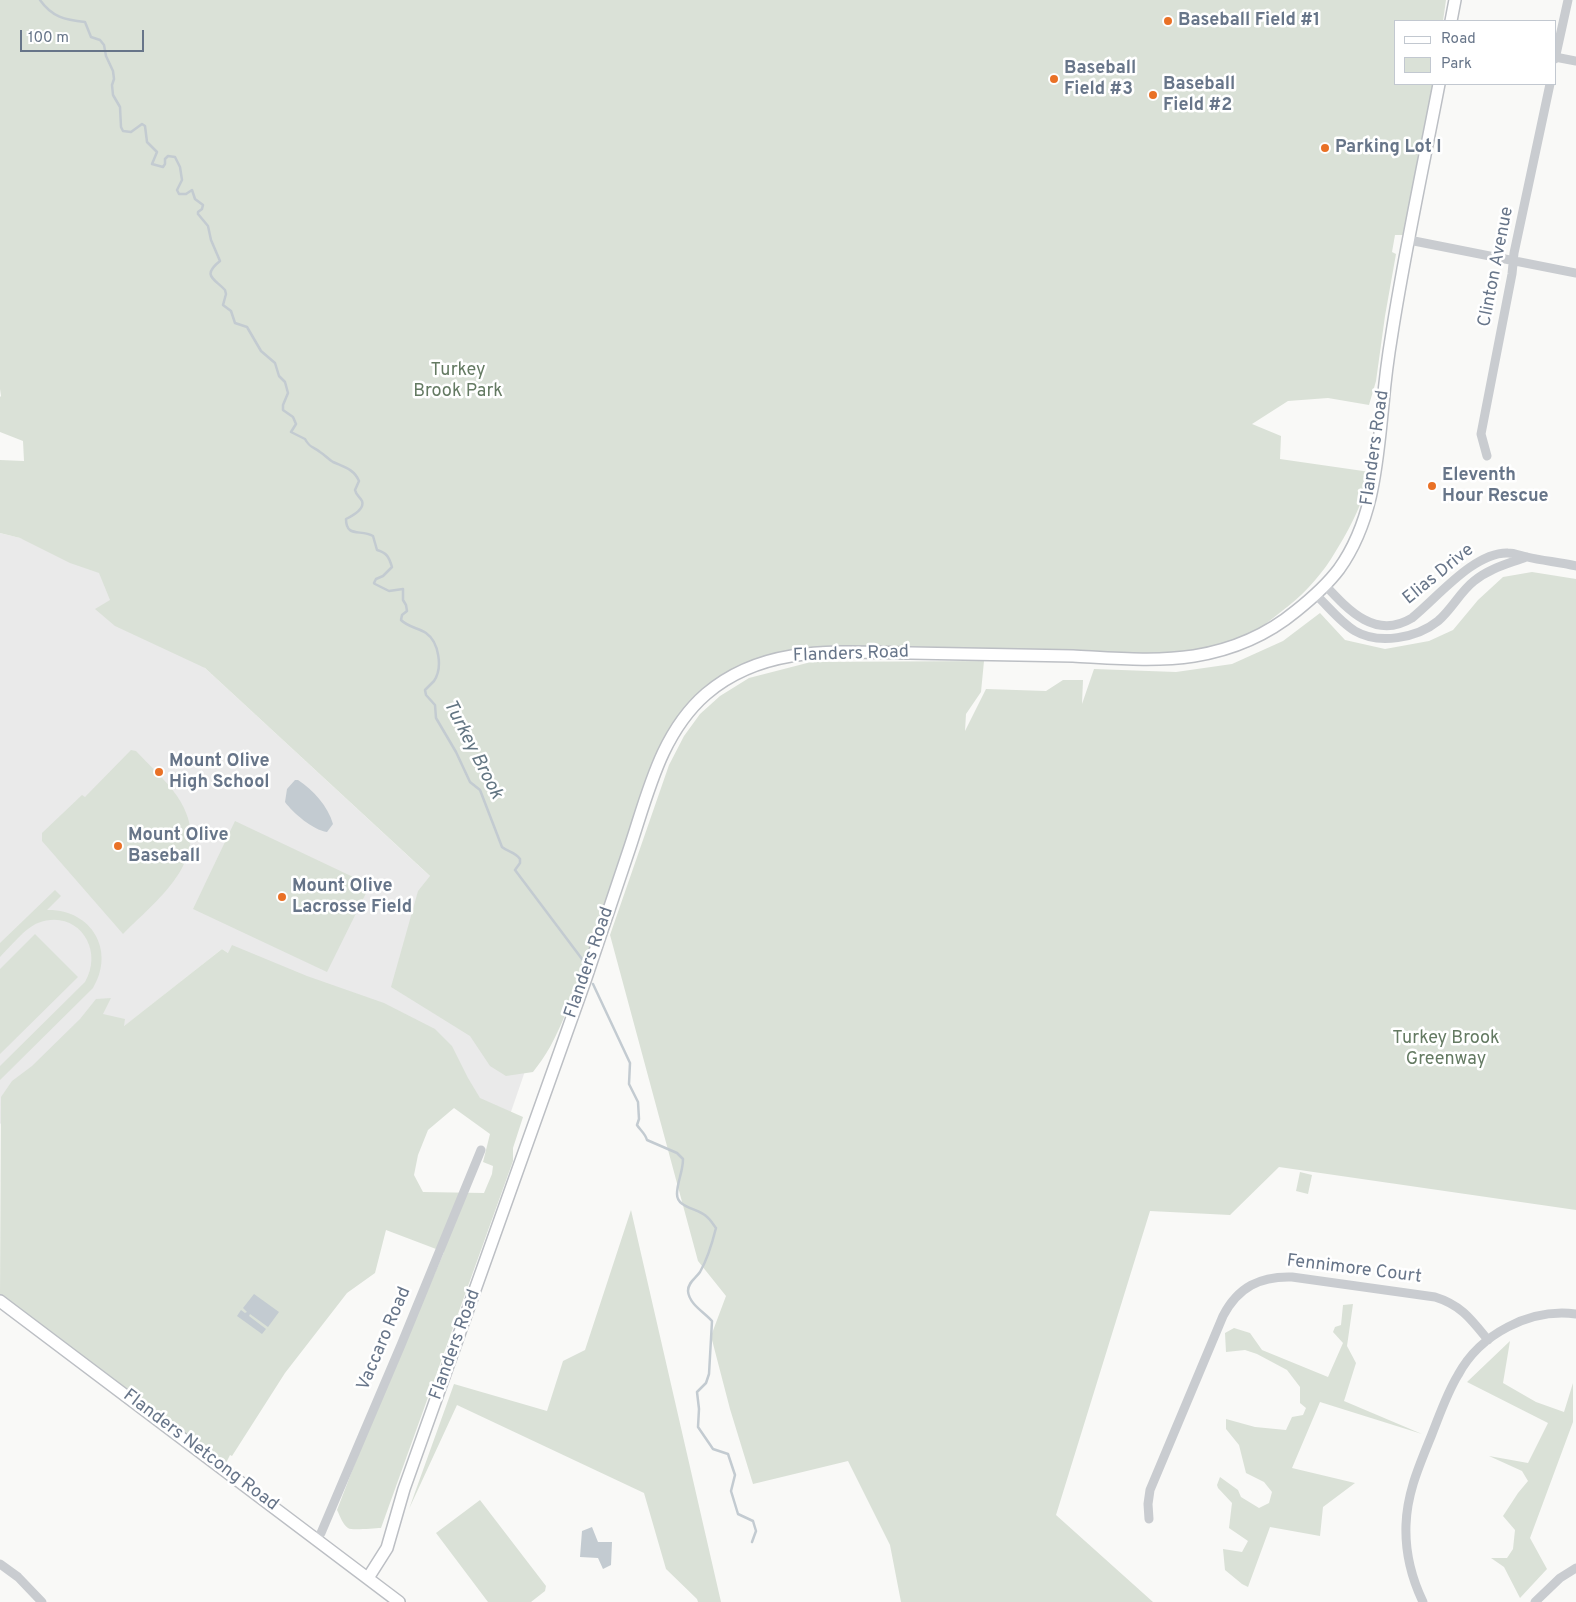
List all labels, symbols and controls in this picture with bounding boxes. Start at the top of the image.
place label: Baseball Field #1 [1178,10,1320,32]
marker: Baseball Field #1 [1162,15,1174,27]
scale bar [22,20,146,52]
legend [1394,20,1556,85]
text: 100 m [28,29,69,48]
text: Road [1441,30,1476,49]
text: Park [1441,55,1472,74]
place label: Baseball Field #3 [1064,58,1136,100]
marker: Baseball Field #3 [1048,73,1060,85]
place label: Baseball Field #2 [1163,74,1235,116]
marker: Baseball Field #2 [1147,89,1159,101]
place label: Parking Lot I [1335,137,1442,159]
marker: Parking Lot I [1319,142,1331,154]
street label: Clinton Avenue [1475,205,1519,329]
park label: Turkey Brook Park [413,360,503,402]
street label: Flanders Road [1357,389,1395,507]
place label: Eleventh Hour Rescue [1442,465,1548,508]
marker: Eleventh Hour Rescue [1426,480,1438,492]
street label: Elias Drive [1399,540,1479,610]
street label: Flanders Road [793,642,909,668]
water label: Turkey Brook [437,696,507,804]
place label: Mount Olive High School [169,751,270,794]
marker: Mount Olive High School [153,766,165,778]
place label: Mount Olive Baseball [128,825,229,868]
marker: Mount Olive Baseball [112,840,124,852]
place label: Mount Olive Lacrosse Field [292,876,412,919]
marker: Mount Olive Lacrosse Field [276,891,288,903]
street label: Flanders Road [561,905,619,1021]
park label: Turkey Brook Greenway [1392,1028,1500,1070]
street label: Fennimore Court [1285,1251,1423,1289]
street label: Vaccaro Road [353,1284,417,1394]
street label: Flanders Road [426,1287,486,1403]
street label: Flanders Netcong Road [118,1386,282,1516]

